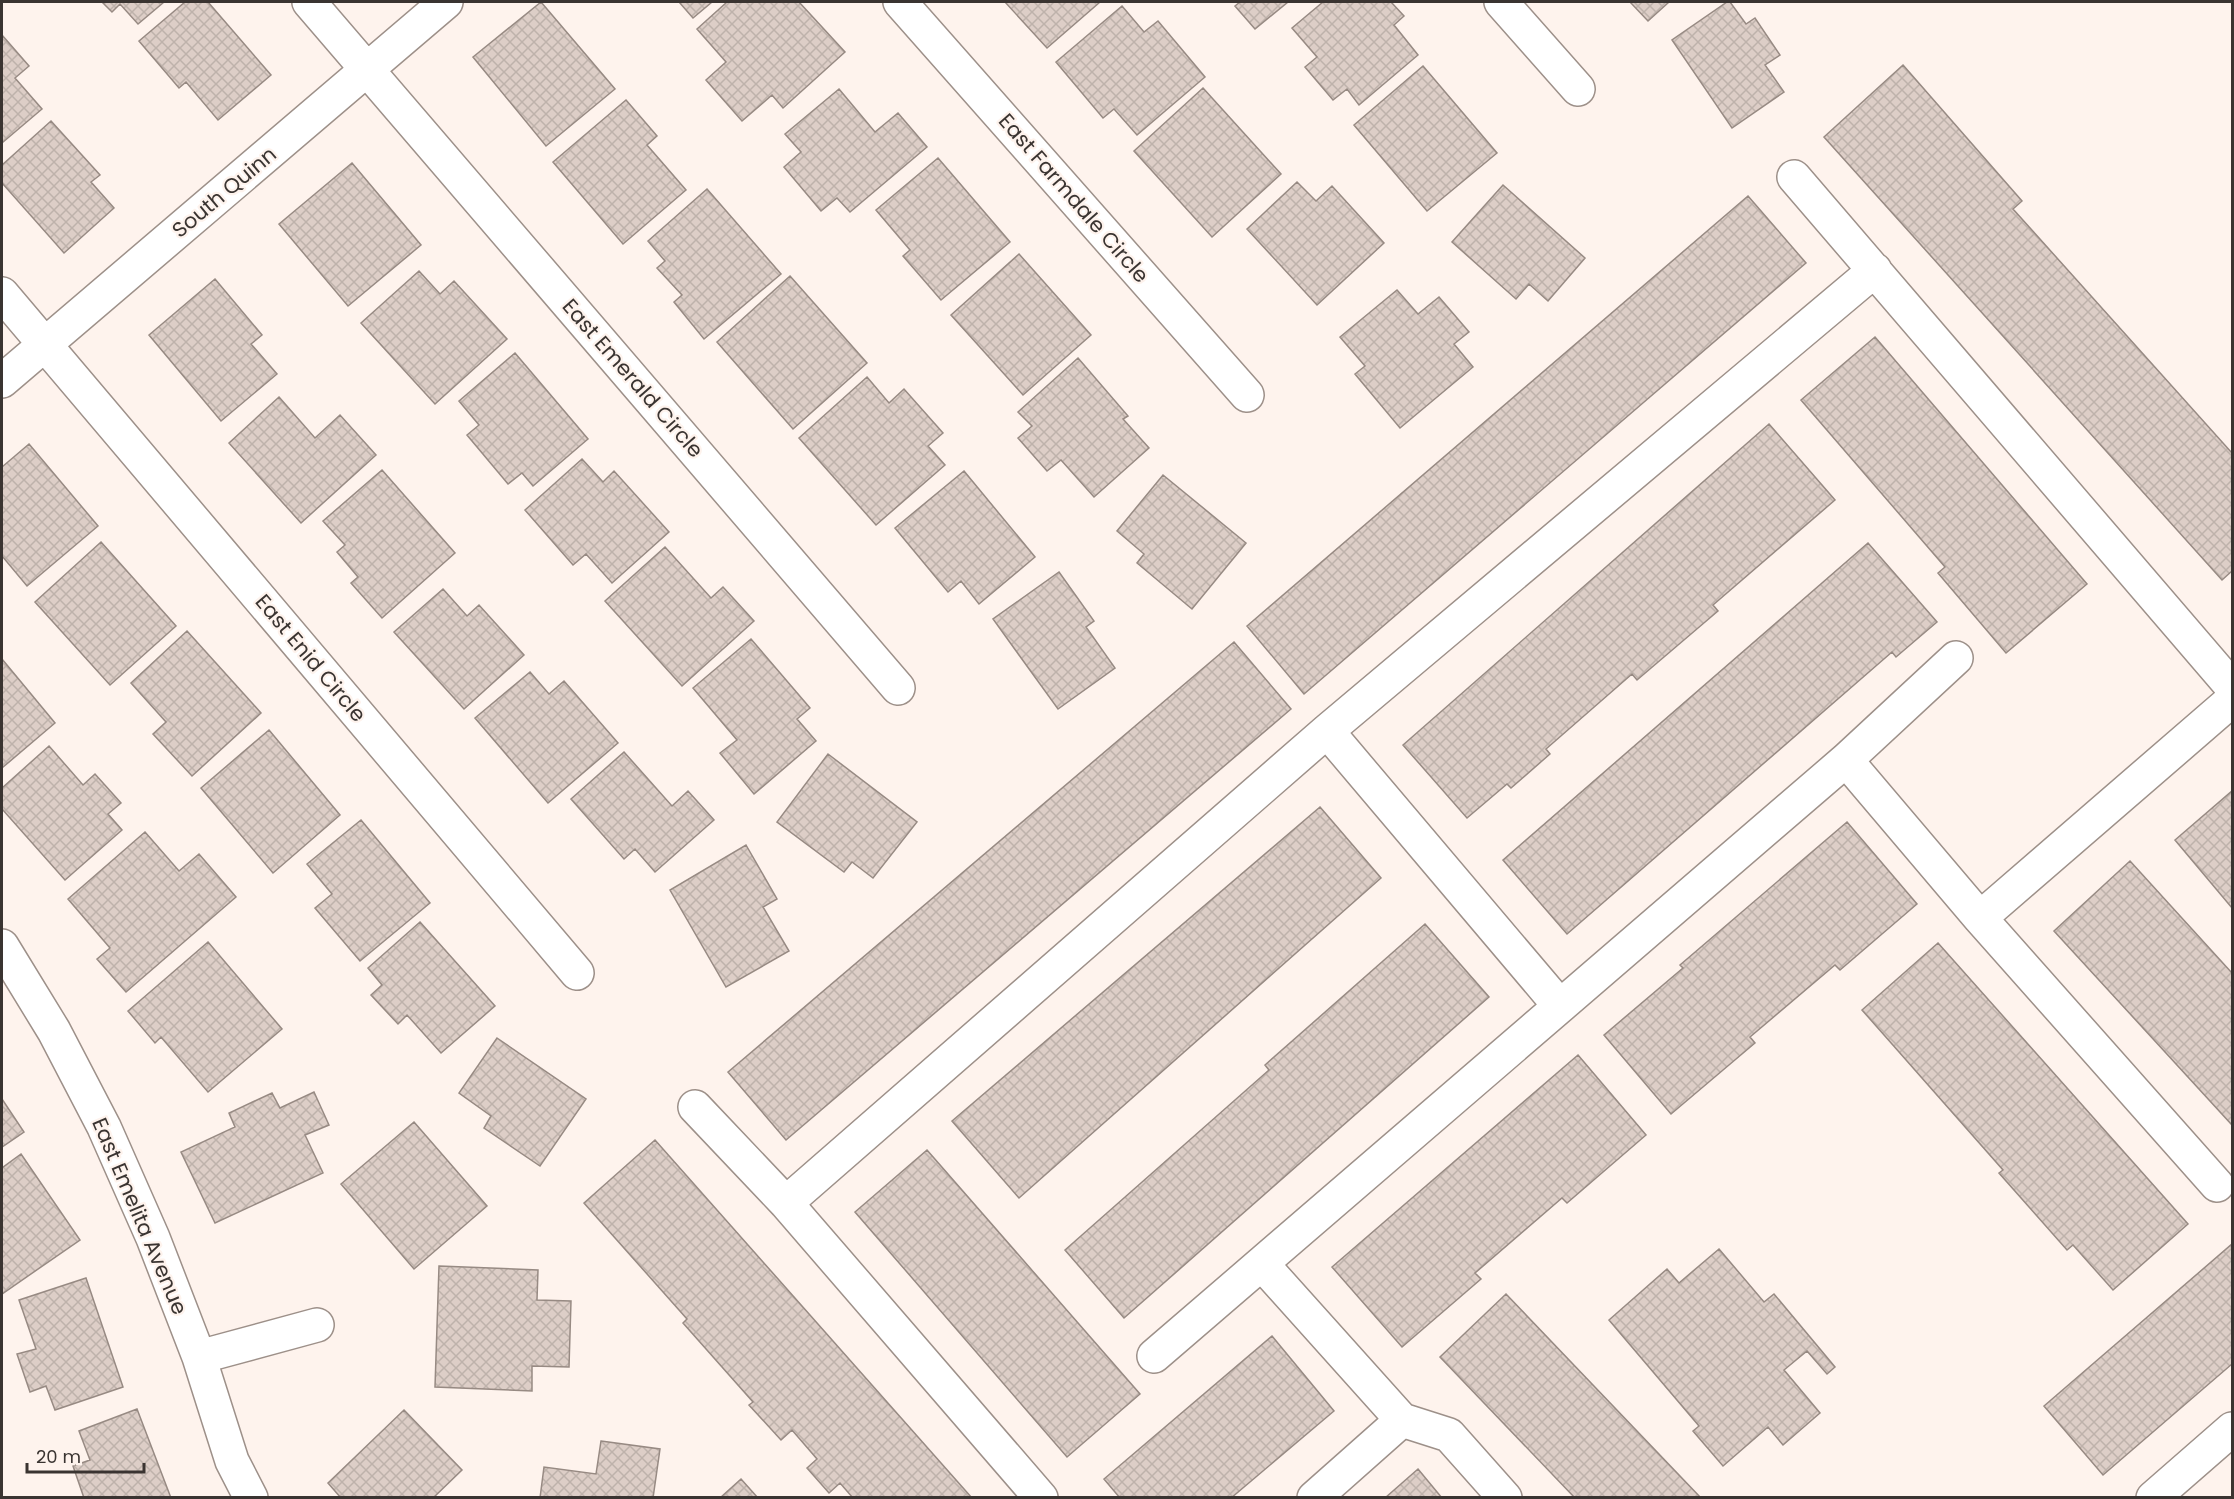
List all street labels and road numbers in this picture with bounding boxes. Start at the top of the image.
street label: East Farmdale Circle [992,107,1156,289]
street label: South Quinn [166,140,282,244]
street label: East Emerald Circle [556,292,710,464]
street label: East Enid Circle [249,588,373,728]
street label: East Emelita Avenue [85,1113,195,1319]

